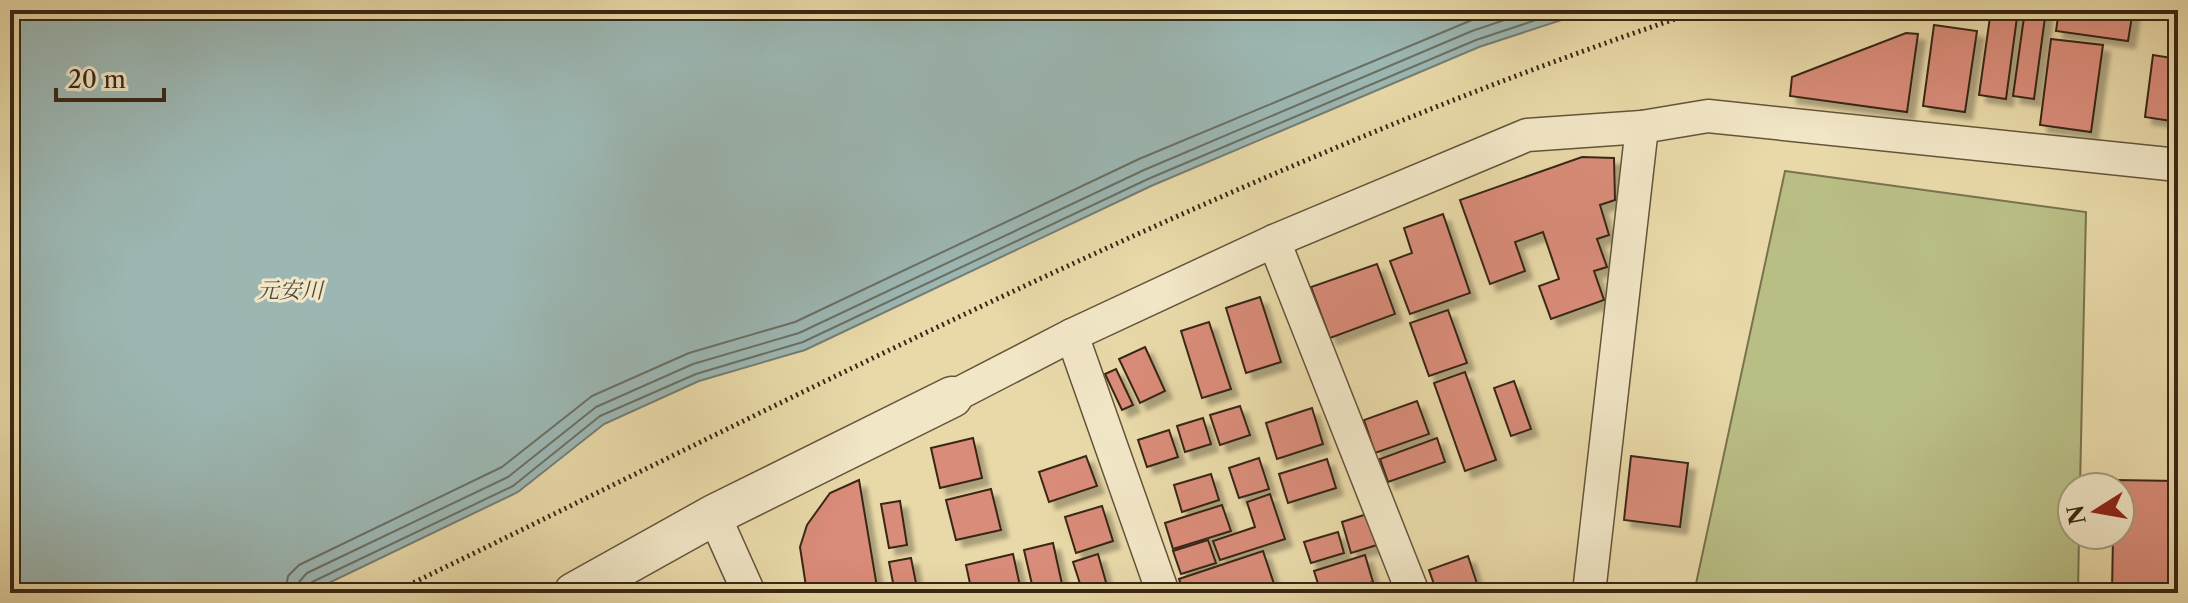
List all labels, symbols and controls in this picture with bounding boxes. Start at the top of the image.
scale bar [56,52,164,102]
text: 20 m [68,65,126,94]
water label: 元安川 [257,277,325,304]
north arrow [2056,471,2136,551]
text: N [2062,503,2092,527]

